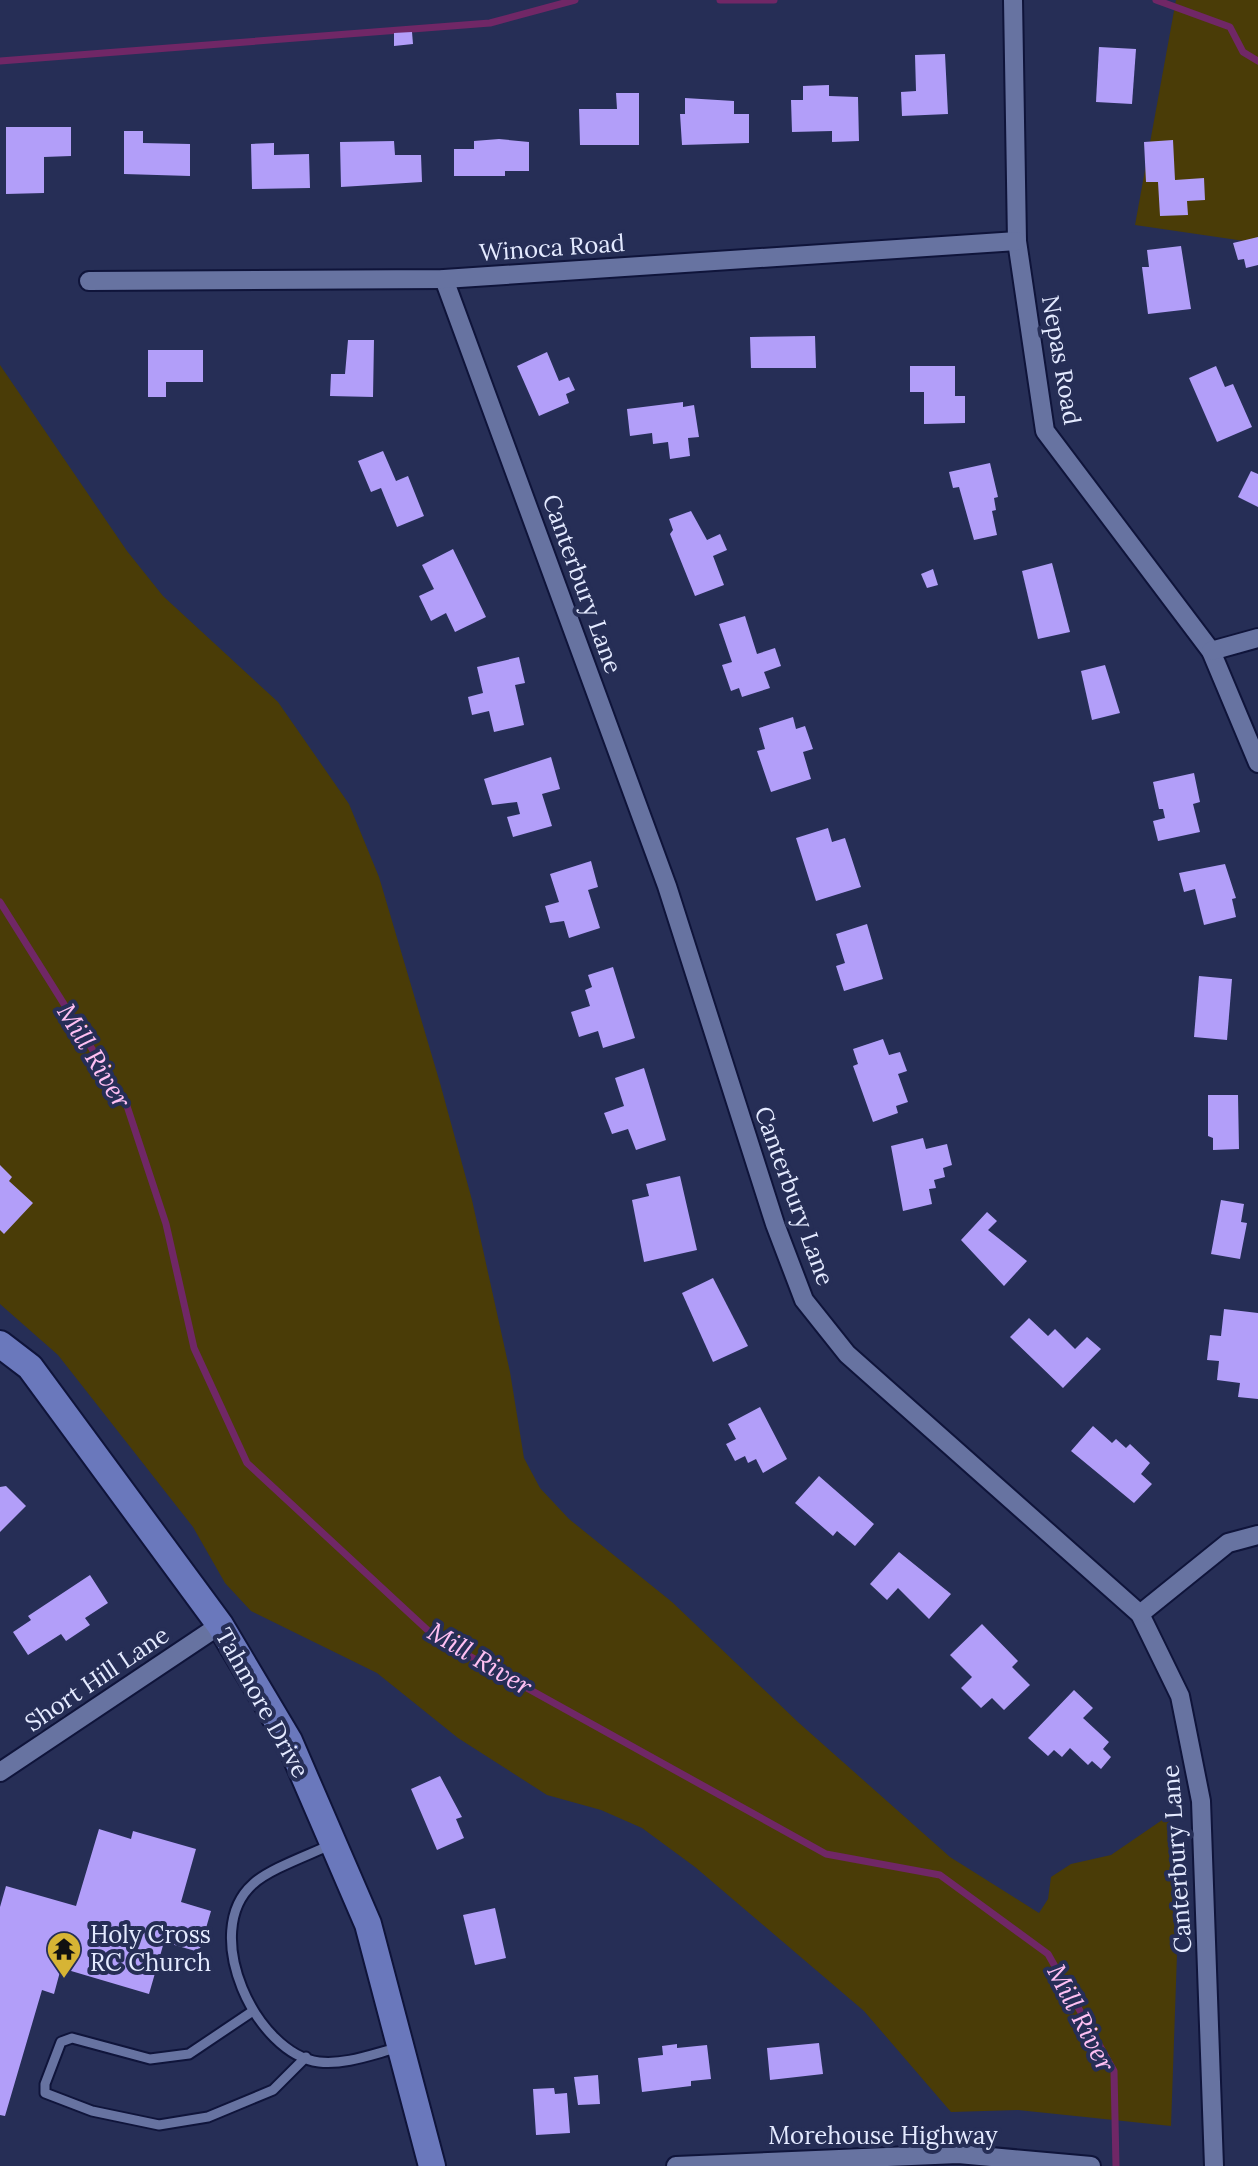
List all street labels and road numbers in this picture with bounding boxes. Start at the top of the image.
street label: Winoca Road [478,227,626,268]
street label: Nepas Road [1035,293,1088,427]
street label: Canterbury Lane [536,490,629,678]
street label: Canterbury Lane [748,1102,841,1290]
street label: Short Hill Lane [19,1619,175,1738]
street label: Tahmore Drive [208,1622,316,1783]
street label: Canterbury Lane [1154,1764,1199,1954]
street label: Morehouse Highway [768,2120,998,2151]

